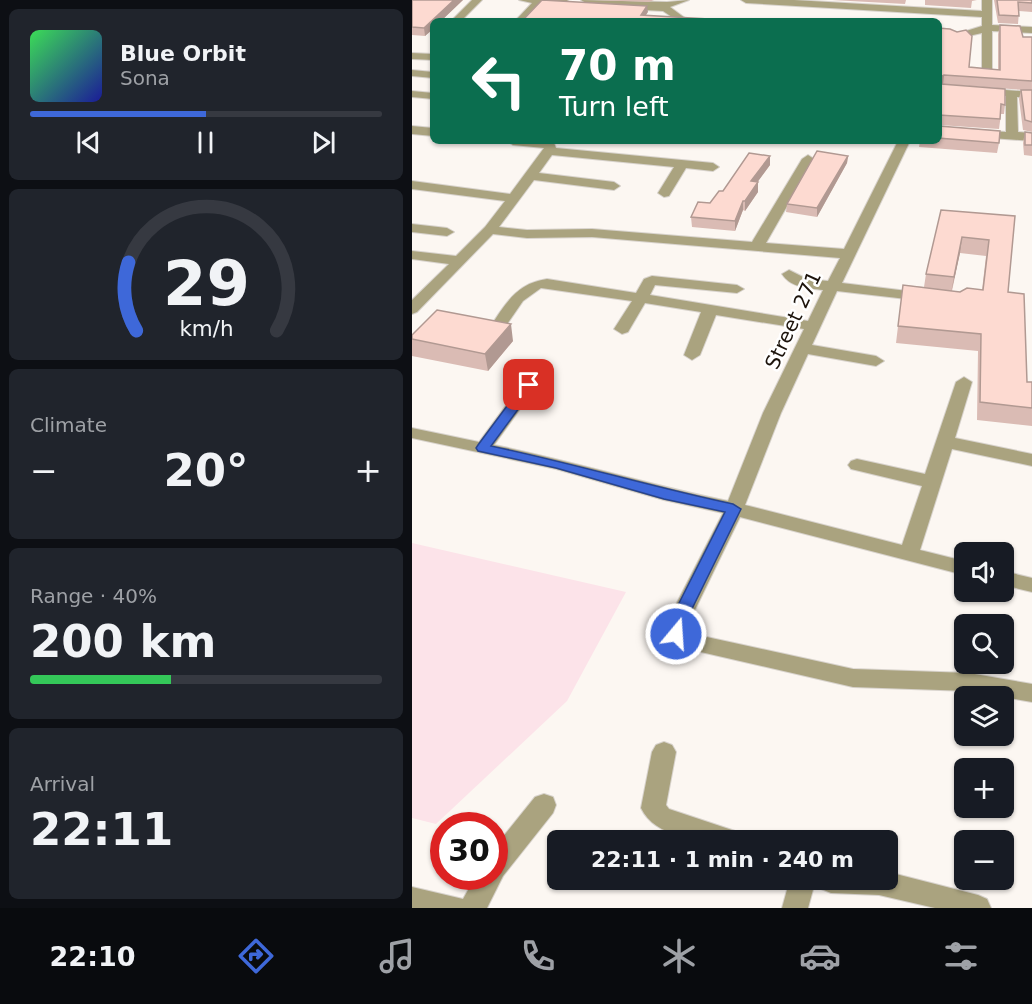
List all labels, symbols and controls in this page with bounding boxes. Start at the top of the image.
text: Blue Orbit [120,41,246,66]
text: 70 m [559,41,676,90]
icon: left [460,42,538,120]
text: Sona [120,66,170,90]
text: Turn left [559,91,669,122]
icon: previous [72,126,105,159]
icon: pause [189,126,222,159]
icon: next [307,126,340,159]
text: 29 [163,247,249,320]
street label: Street 271 [760,267,826,373]
text: km/h [179,317,233,342]
pin [503,359,554,410]
icon: arrive [512,368,545,401]
text: Climate [30,413,107,437]
text: 20° [163,444,249,497]
text: − [30,451,58,490]
text: + [354,451,382,490]
map controls [954,542,1014,890]
button: sound [954,542,1014,602]
text: Range · 40% [30,584,157,608]
position arrow [644,602,708,666]
button: search [954,614,1014,674]
text: 200 km [30,615,216,668]
button: layers [954,686,1014,746]
button: + [954,758,1014,818]
text: Arrival [30,772,95,796]
text: 22:11 [30,803,173,856]
speed limit sign: 30 [430,812,508,890]
button: − [954,830,1014,890]
text: 22:11 · 1 min · 240 m [591,847,854,872]
icon: directions [235,935,277,977]
icon: music [376,935,418,977]
icon: phone [517,935,559,977]
icon: climate [658,935,700,977]
icon: car [799,935,841,977]
icon: filters [940,935,982,977]
text: 22:10 [50,941,136,972]

